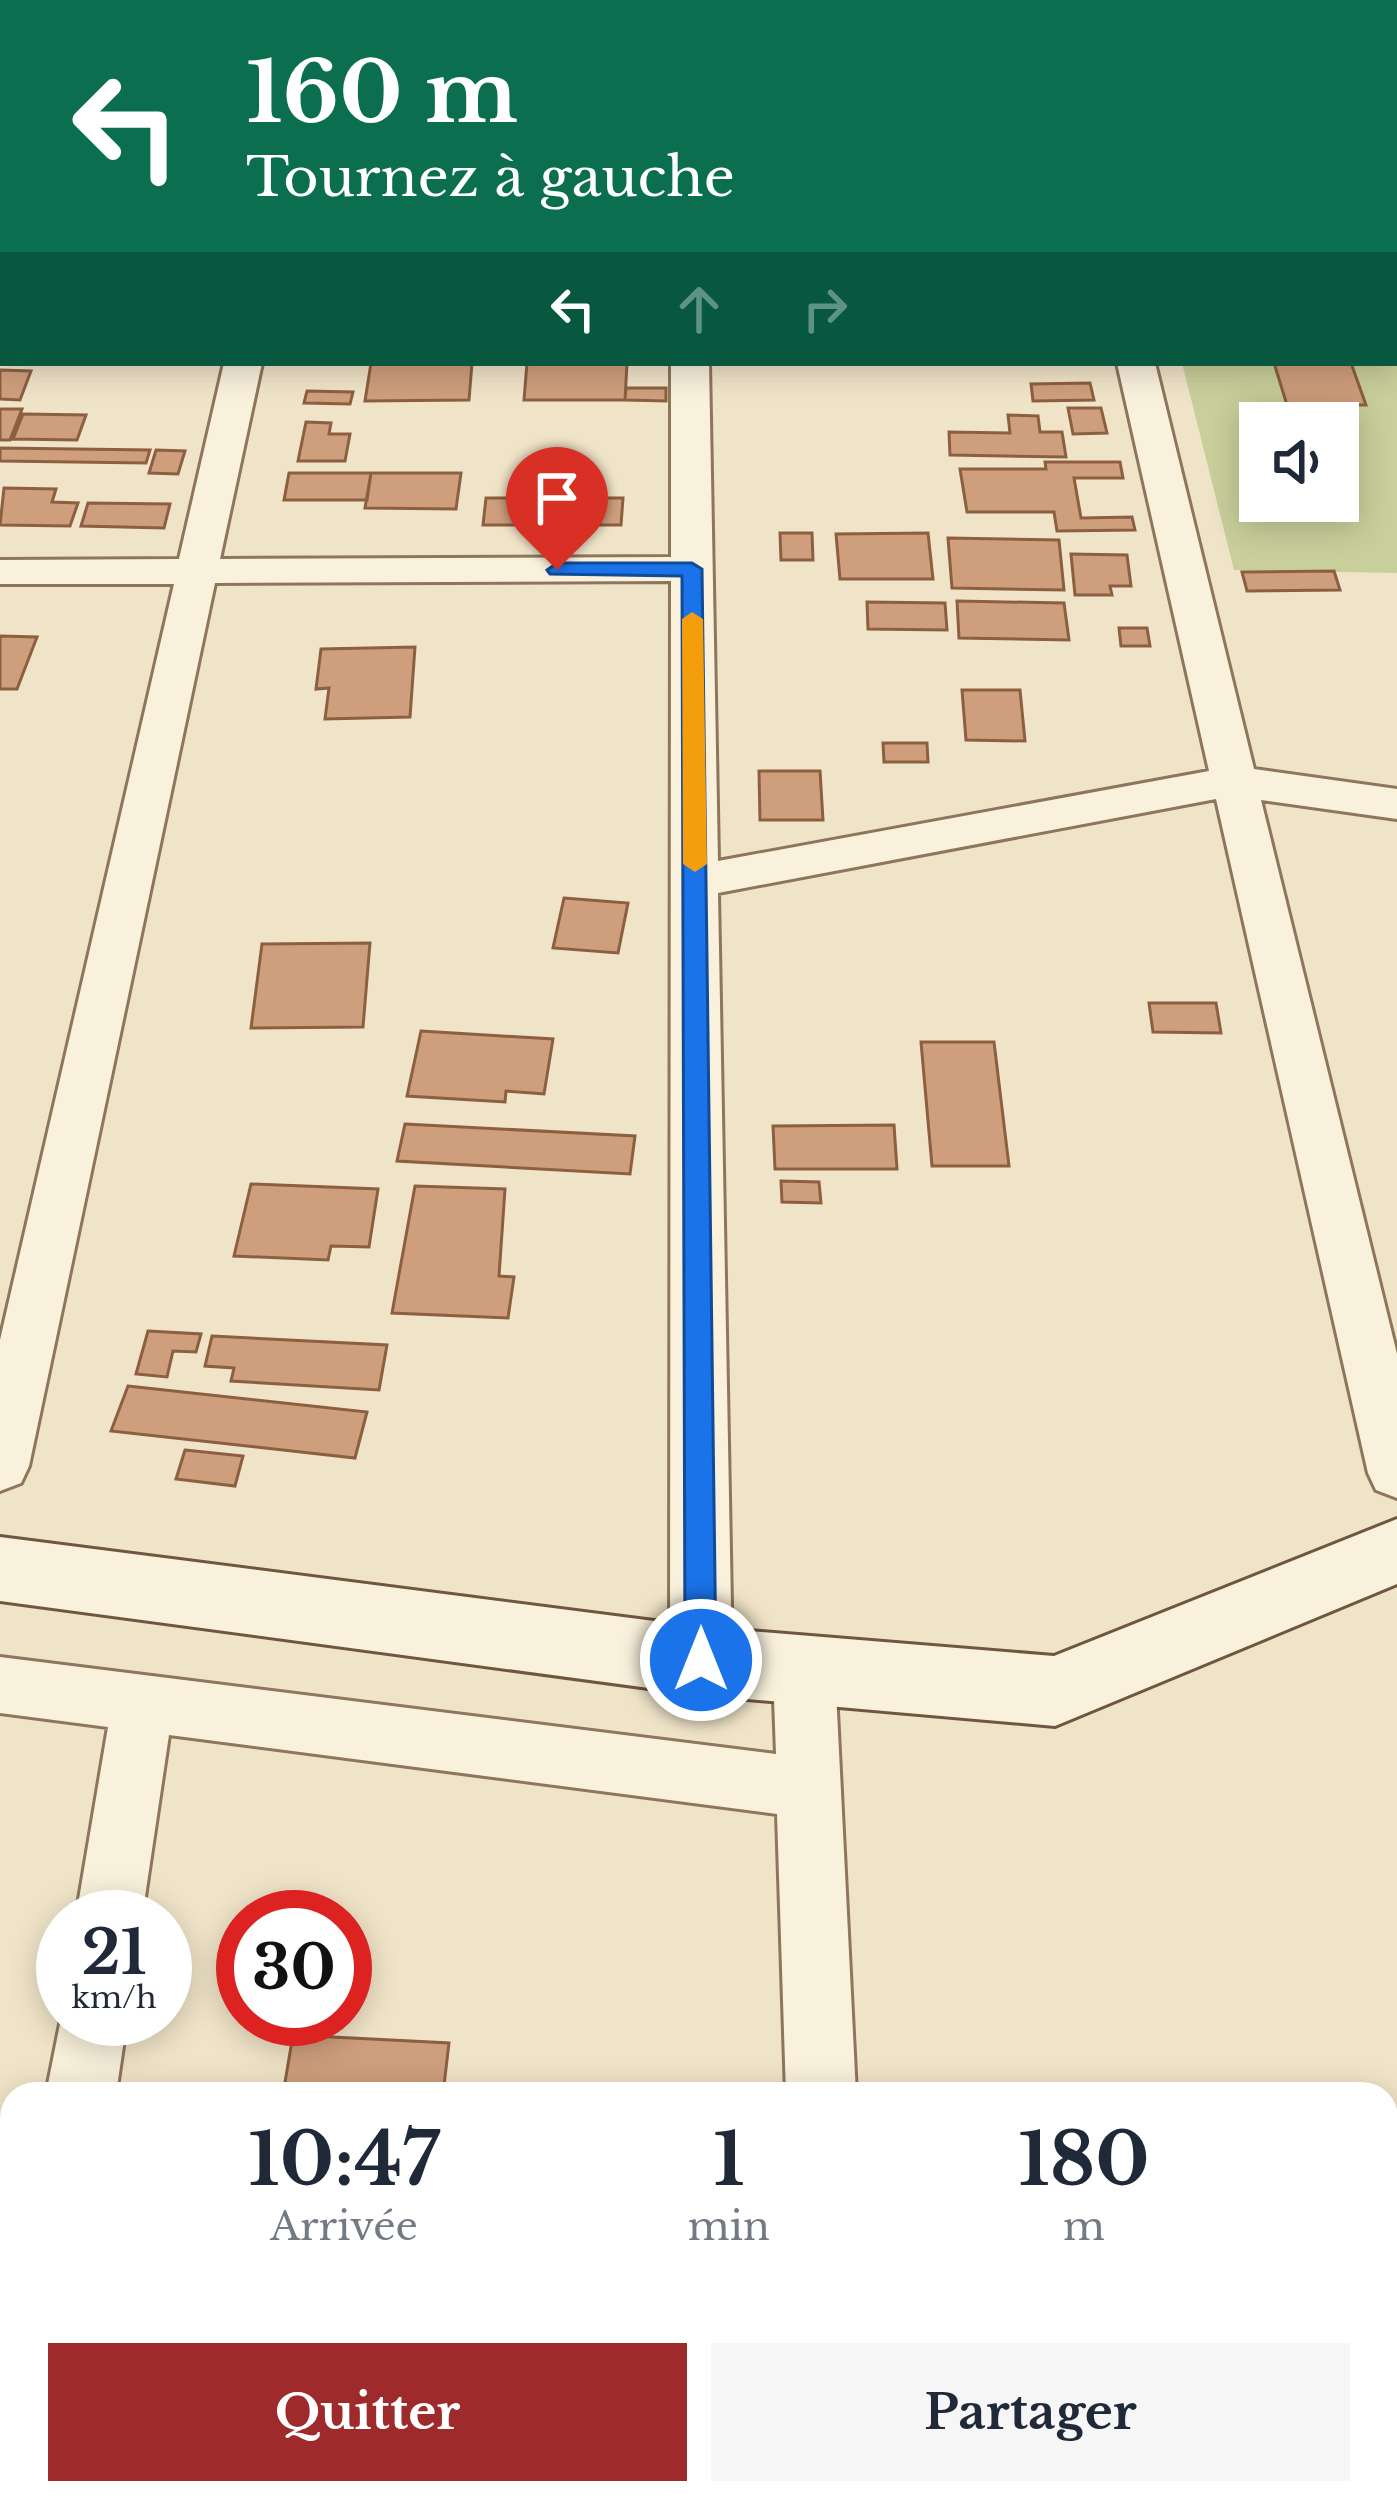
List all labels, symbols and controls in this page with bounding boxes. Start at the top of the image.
text: 160 m [246,41,518,145]
icon: left [48,48,204,204]
text: Tournez à gauche [246,144,735,211]
icon: left [540,276,606,342]
icon: ahead [666,276,732,342]
icon: right [792,276,858,342]
map controls [1239,402,1359,522]
button: sound [1239,402,1359,522]
pin [506,447,608,570]
icon: arrive [524,465,590,531]
position arrow [638,1597,764,1723]
speed limit sign: 30 [216,1890,372,2046]
text: 21 [81,1916,147,1990]
text: km/h [71,1979,157,2016]
text: 10:47 [248,2115,440,2204]
text: 1 [713,2115,745,2204]
text: 180 [1018,2115,1150,2204]
text: Arrivée [270,2202,418,2251]
text: min [688,2202,770,2251]
text: m [1063,2202,1105,2251]
button: Quitter [48,2343,687,2481]
button: Partager [711,2343,1350,2481]

